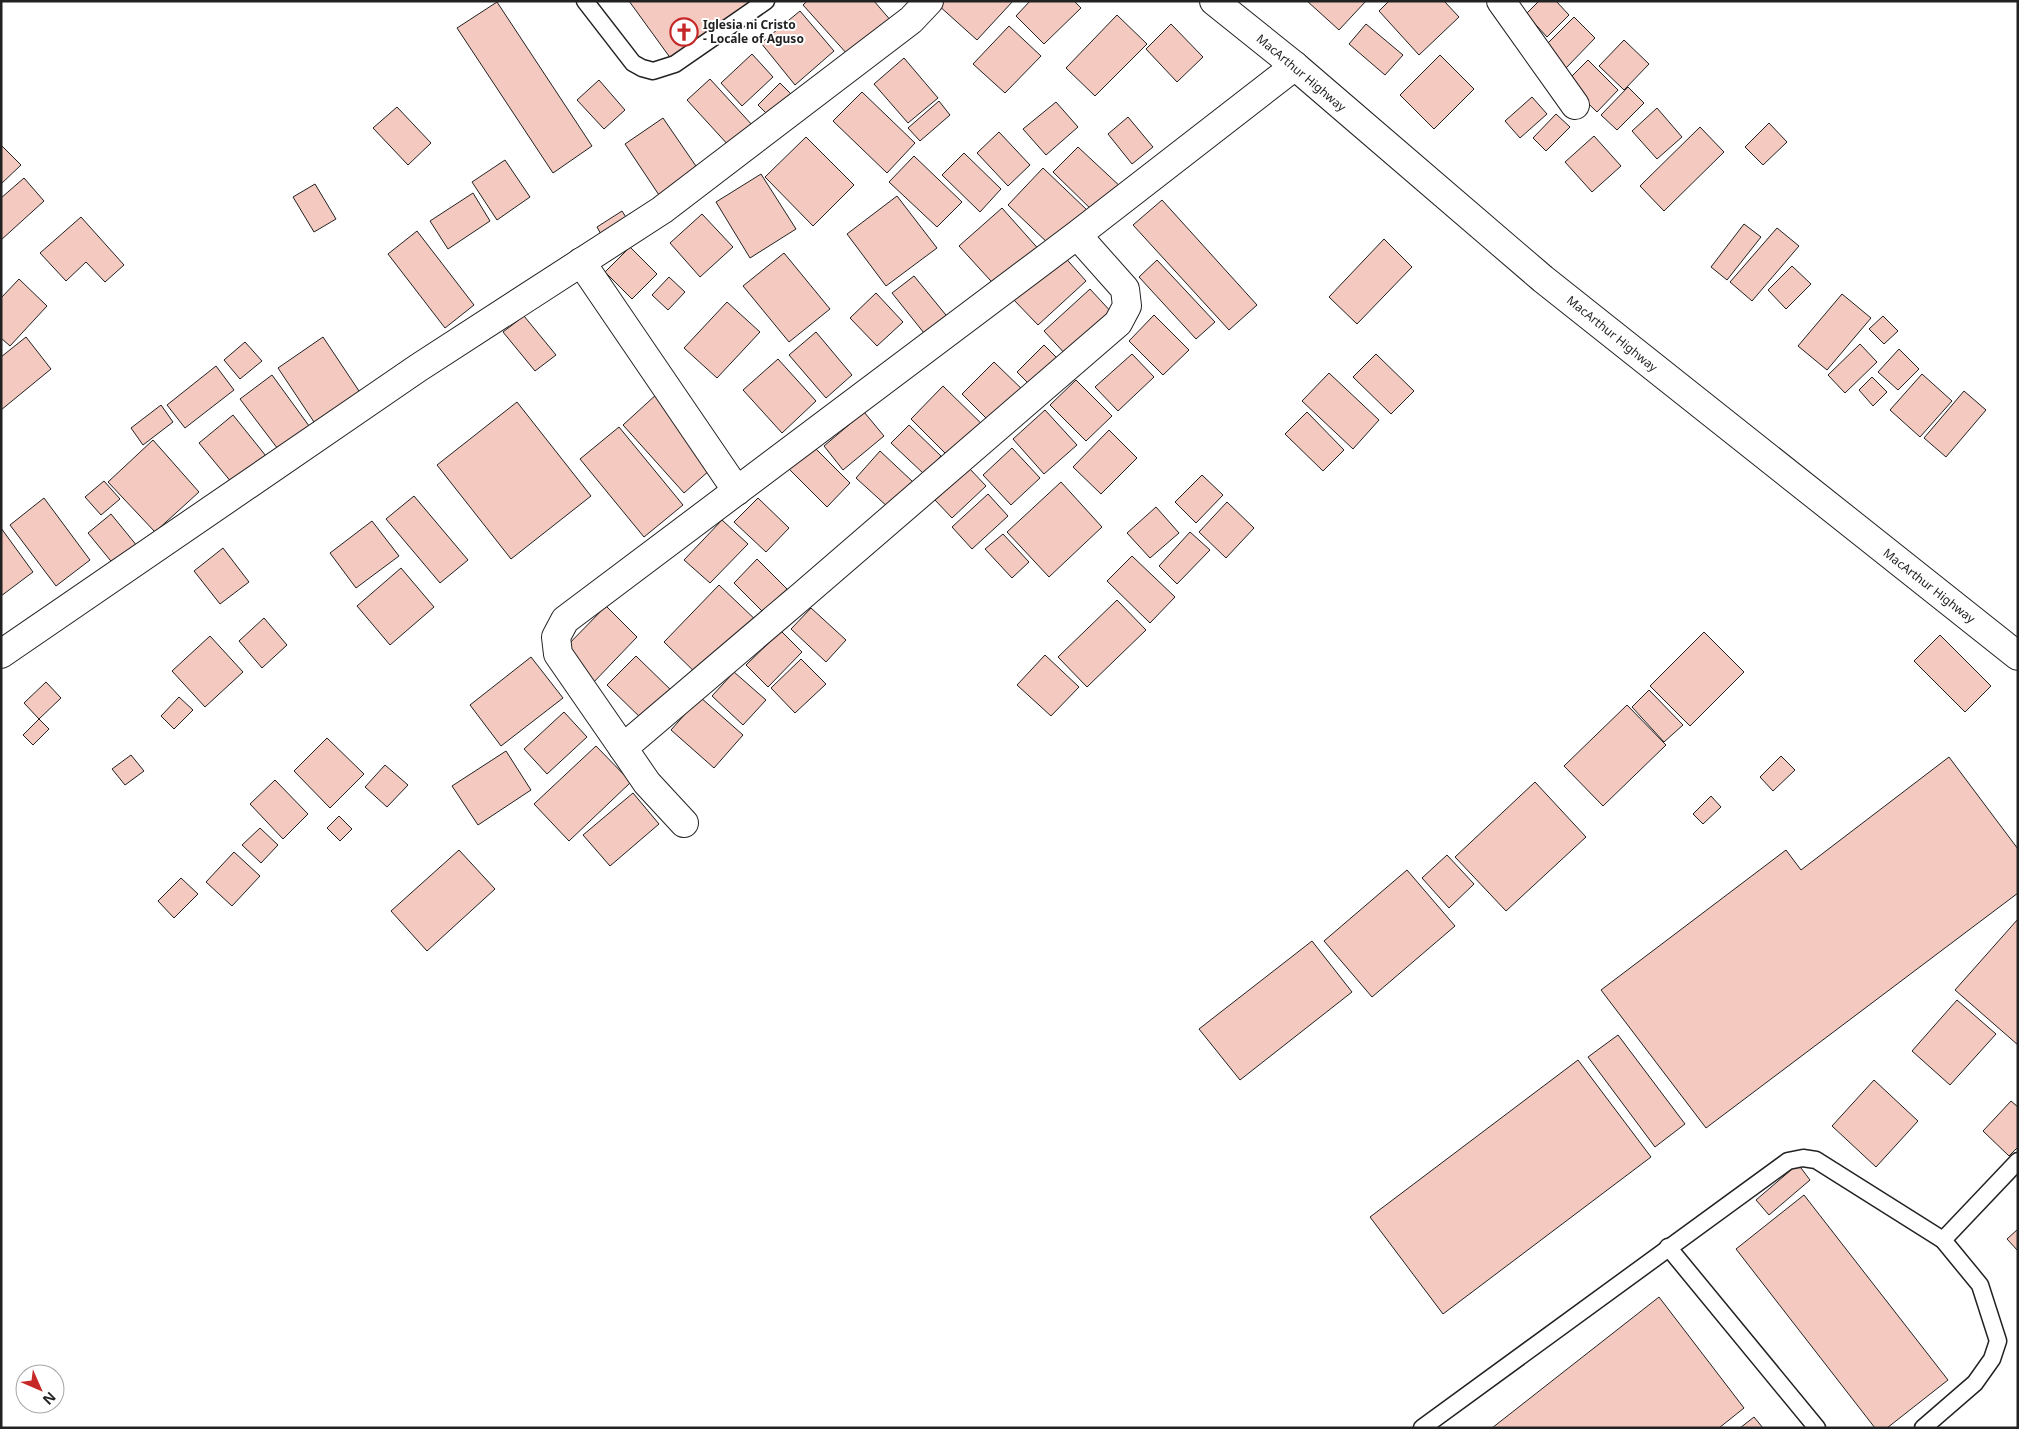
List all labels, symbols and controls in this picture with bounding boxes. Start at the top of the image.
place label: Iglesia ni Cristo - Locale of Aguso [703,16,804,47]
church icon: Iglesia ni Cristo - Locale of Aguso [669,17,699,47]
street label: MacArthur Highway [1253,30,1350,116]
street label: MacArthur Highway [1563,292,1662,376]
street label: MacArthur Highway [1880,544,1979,627]
north arrow [15,1364,65,1414]
text: N [39,1388,60,1409]

